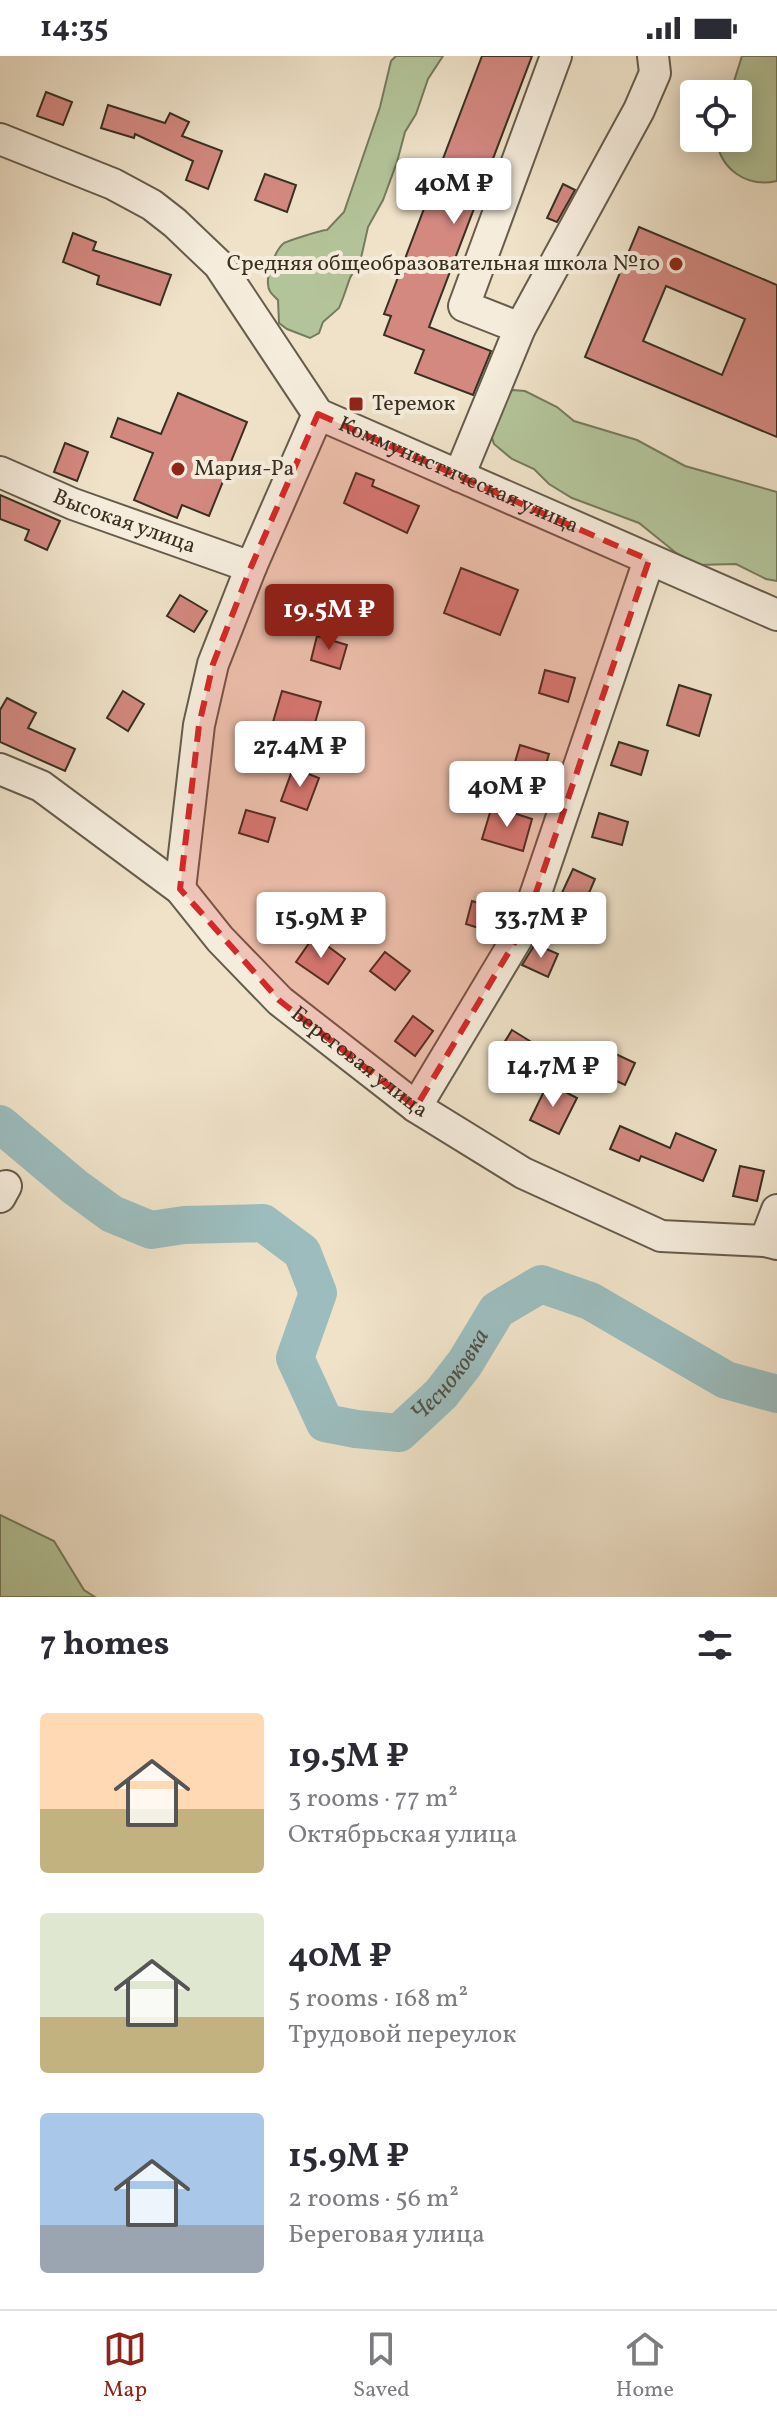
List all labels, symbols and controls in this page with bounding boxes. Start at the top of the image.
text: 14:35 [40,7,109,49]
map controls [680,80,752,152]
button: locate [680,80,752,152]
pin: 40M ₽ [398,158,510,226]
text: 40M ₽ [414,166,494,202]
place label: Средняя общеобразовательная школа №10 [227,249,660,280]
marker: Средняя общеобразовательная школа №10 [667,255,685,273]
place label: Теремок [372,389,456,420]
marker: Теремок [347,395,365,413]
street label: Коммунистическая улица [333,409,583,542]
place label: Мария-Ра [194,454,295,485]
marker: Мария-Ра [169,460,187,478]
street label: Высокая улица [48,481,200,562]
pin: 19.5M ₽ [255,584,403,652]
text: 19.5M ₽ [283,592,375,628]
pin: 27.4M ₽ [226,721,374,789]
text: 27.4M ₽ [253,729,347,765]
pin: 40M ₽ [451,761,563,829]
text: 40M ₽ [467,769,547,805]
pin: 15.9M ₽ [247,892,395,960]
pin: 33.7M ₽ [467,892,615,960]
text: 15.9M ₽ [275,900,367,936]
text: 33.7M ₽ [494,900,588,936]
street label: Береговая улица [284,999,434,1126]
pin: 14.7M ₽ [479,1041,627,1109]
text: 14.7M ₽ [506,1049,600,1085]
water label: Чесноковка [404,1323,499,1430]
text: 7 homes [40,1622,169,1669]
icon: filters [693,1623,737,1667]
text: 19.5M ₽ [288,1734,409,1781]
icon: home [104,1745,200,1841]
text: 3 rooms · 77 m² [288,1781,458,1817]
text: Октябрьская улица [288,1817,517,1853]
text: 40M ₽ [288,1934,392,1981]
icon: home [104,1945,200,2041]
text: 5 rooms · 168 m² [288,1981,468,2017]
text: Трудовой переулок [288,2017,516,2053]
text: 15.9M ₽ [288,2134,409,2181]
icon: home [104,2145,200,2241]
text: 2 rooms · 56 m² [288,2181,459,2217]
text: Береговая улица [288,2217,485,2253]
tab: Map [103,2327,147,2406]
tab: Saved [353,2327,410,2406]
tab: Home [616,2327,674,2406]

